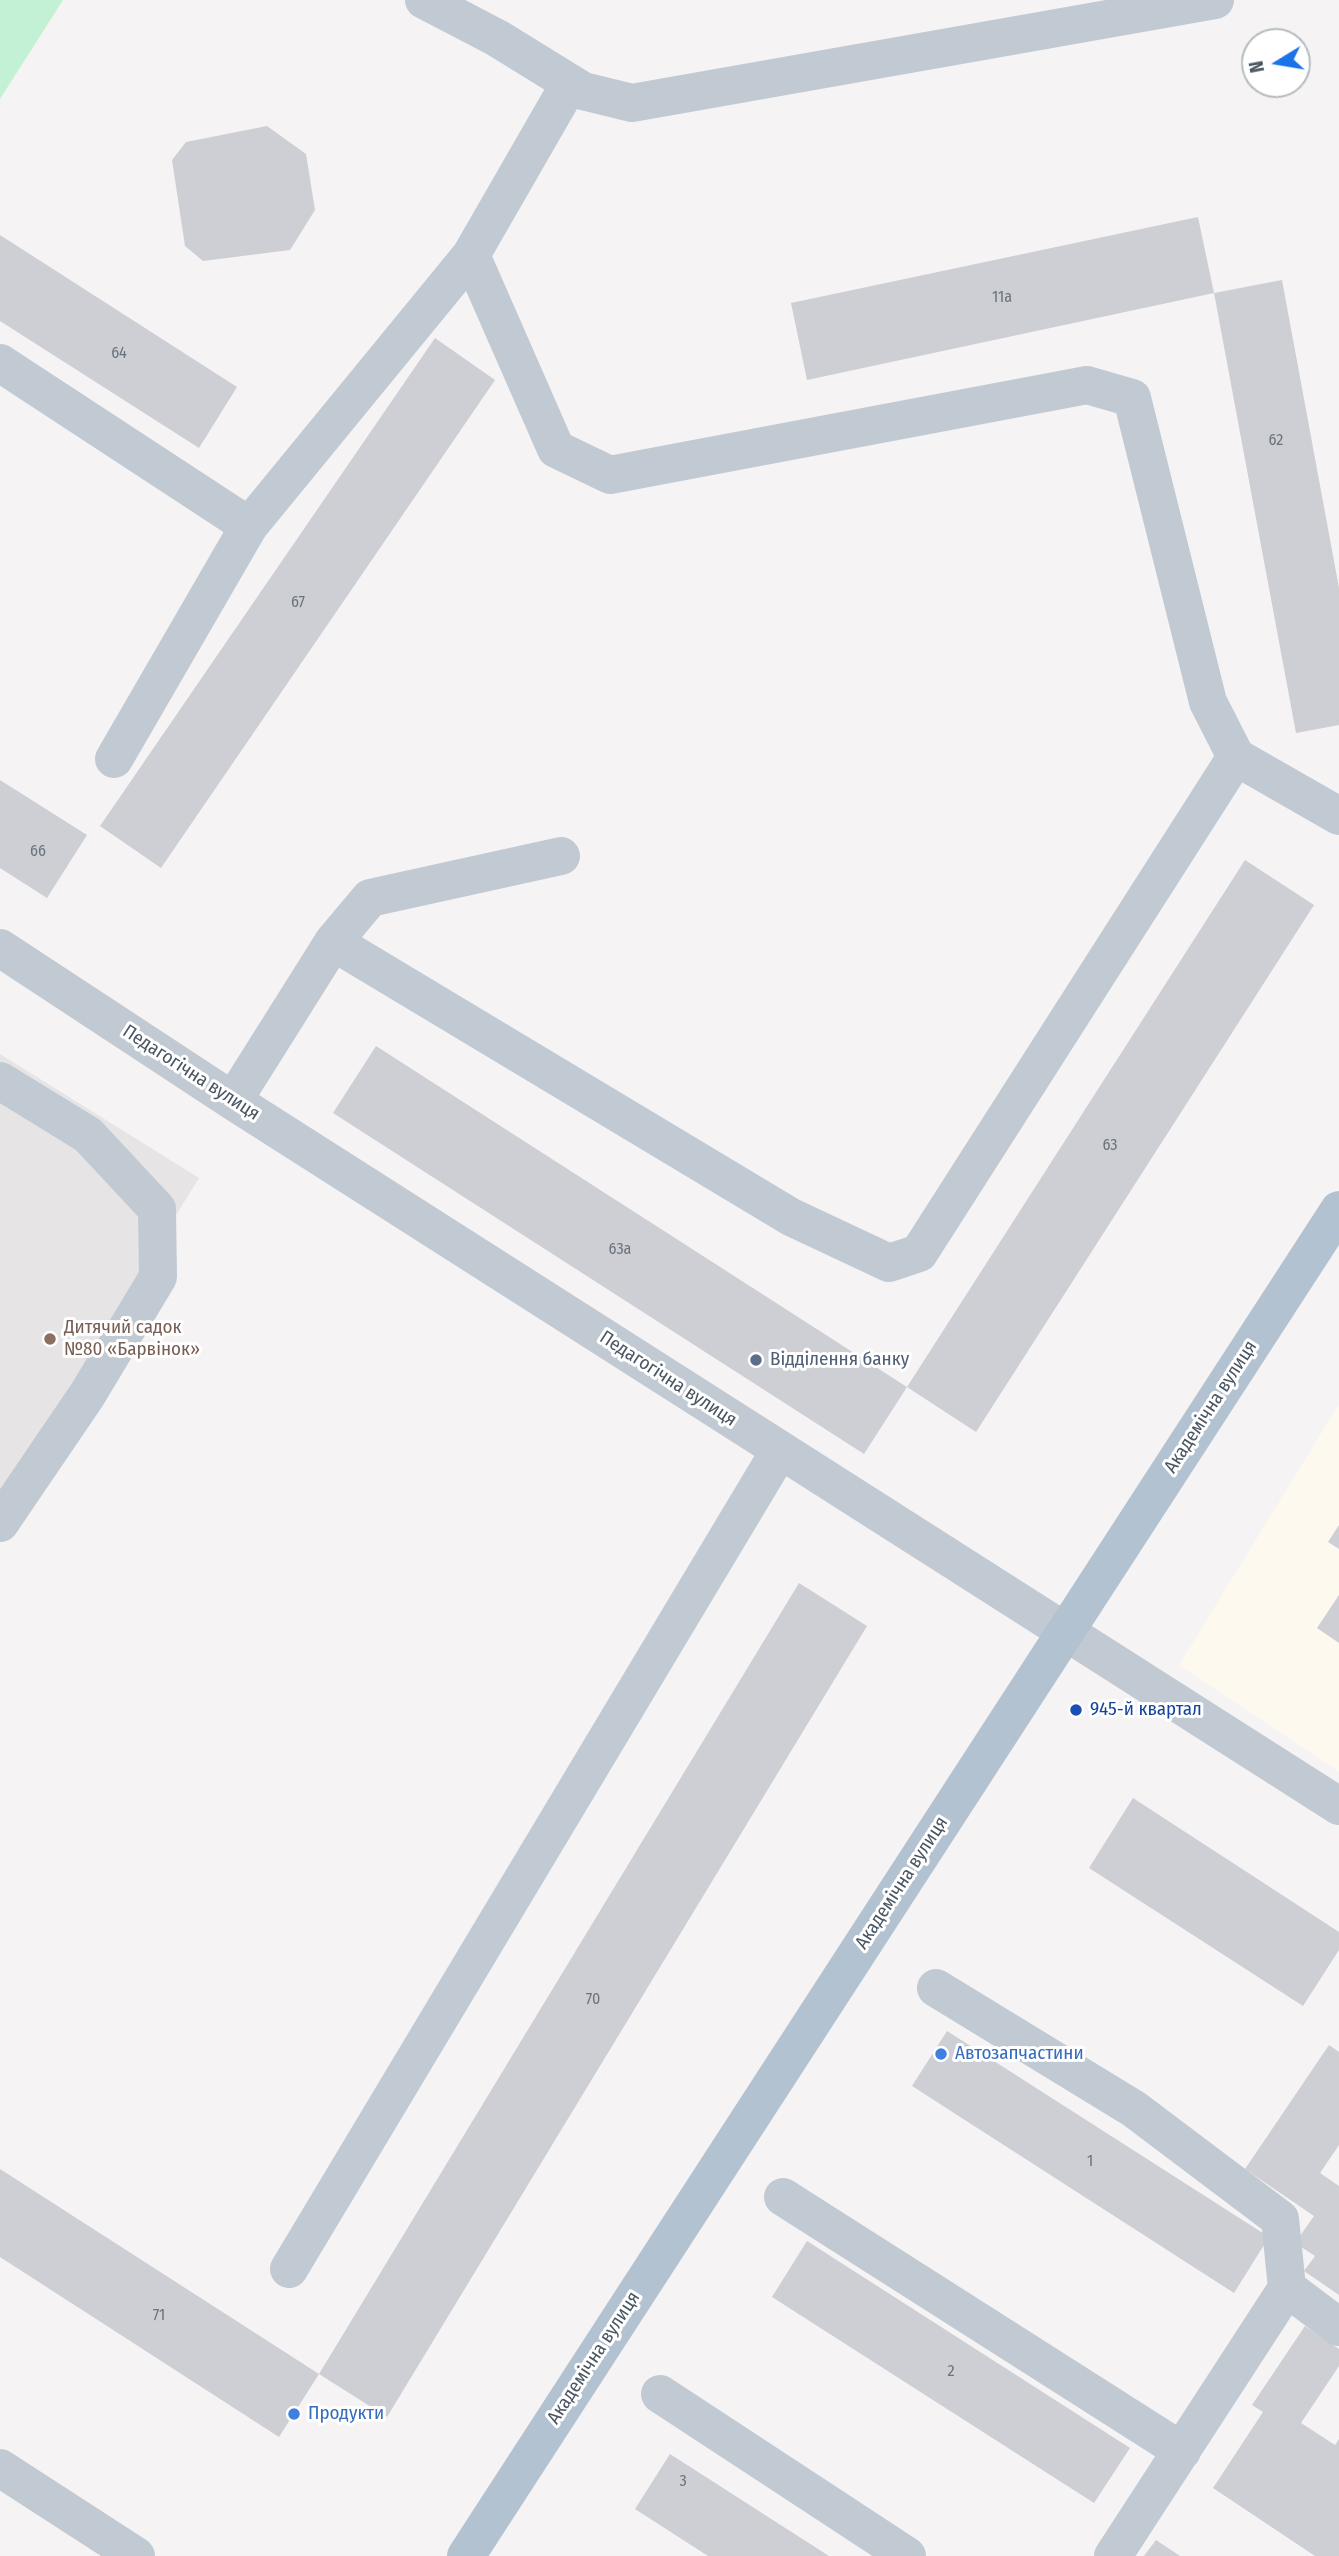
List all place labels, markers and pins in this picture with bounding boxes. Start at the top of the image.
place label: Дитячий садок №80 «Барвінок» [64,1317,200,1361]
marker: Дитячий садок №80 «Барвінок» [42,1331,58,1347]
place label: Відділення банку [770,1349,909,1371]
marker: Відділення банку [748,1352,764,1368]
place label: 945-й квартал [1090,1699,1202,1721]
marker: 945-й квартал [1068,1702,1084,1718]
place label: Автозапчастини [955,2043,1084,2065]
marker: Автозапчастини [933,2046,949,2062]
place label: Продукти [308,2403,384,2425]
marker: Продукти [286,2406,302,2422]

